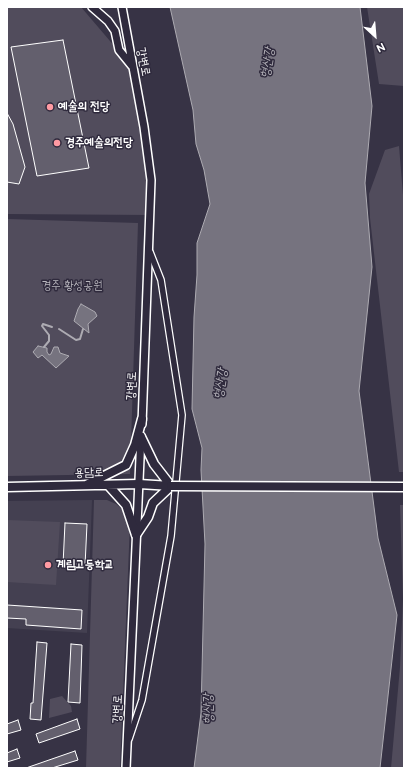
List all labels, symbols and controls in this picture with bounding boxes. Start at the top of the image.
north arrow [355,16,395,56]
text: N [374,40,387,55]
street label: 강변로 [133,46,153,78]
water label: 형산강 [258,46,278,80]
place label: 예술의 전당 [58,100,110,114]
marker: 예술의 전당 [45,102,55,112]
place label: 경주예술의전당 [65,136,133,150]
marker: 경주예술의전당 [52,138,62,148]
park label: 경주 황성공원 [41,279,103,293]
water label: 형산강 [211,367,231,401]
street label: 강변로 [124,371,140,401]
street label: 용담로 [74,466,104,480]
place label: 계림고등학교 [56,558,114,572]
marker: 계림고등학교 [43,560,53,570]
water label: 형산강 [201,693,217,725]
street label: 강변로 [110,694,126,724]

